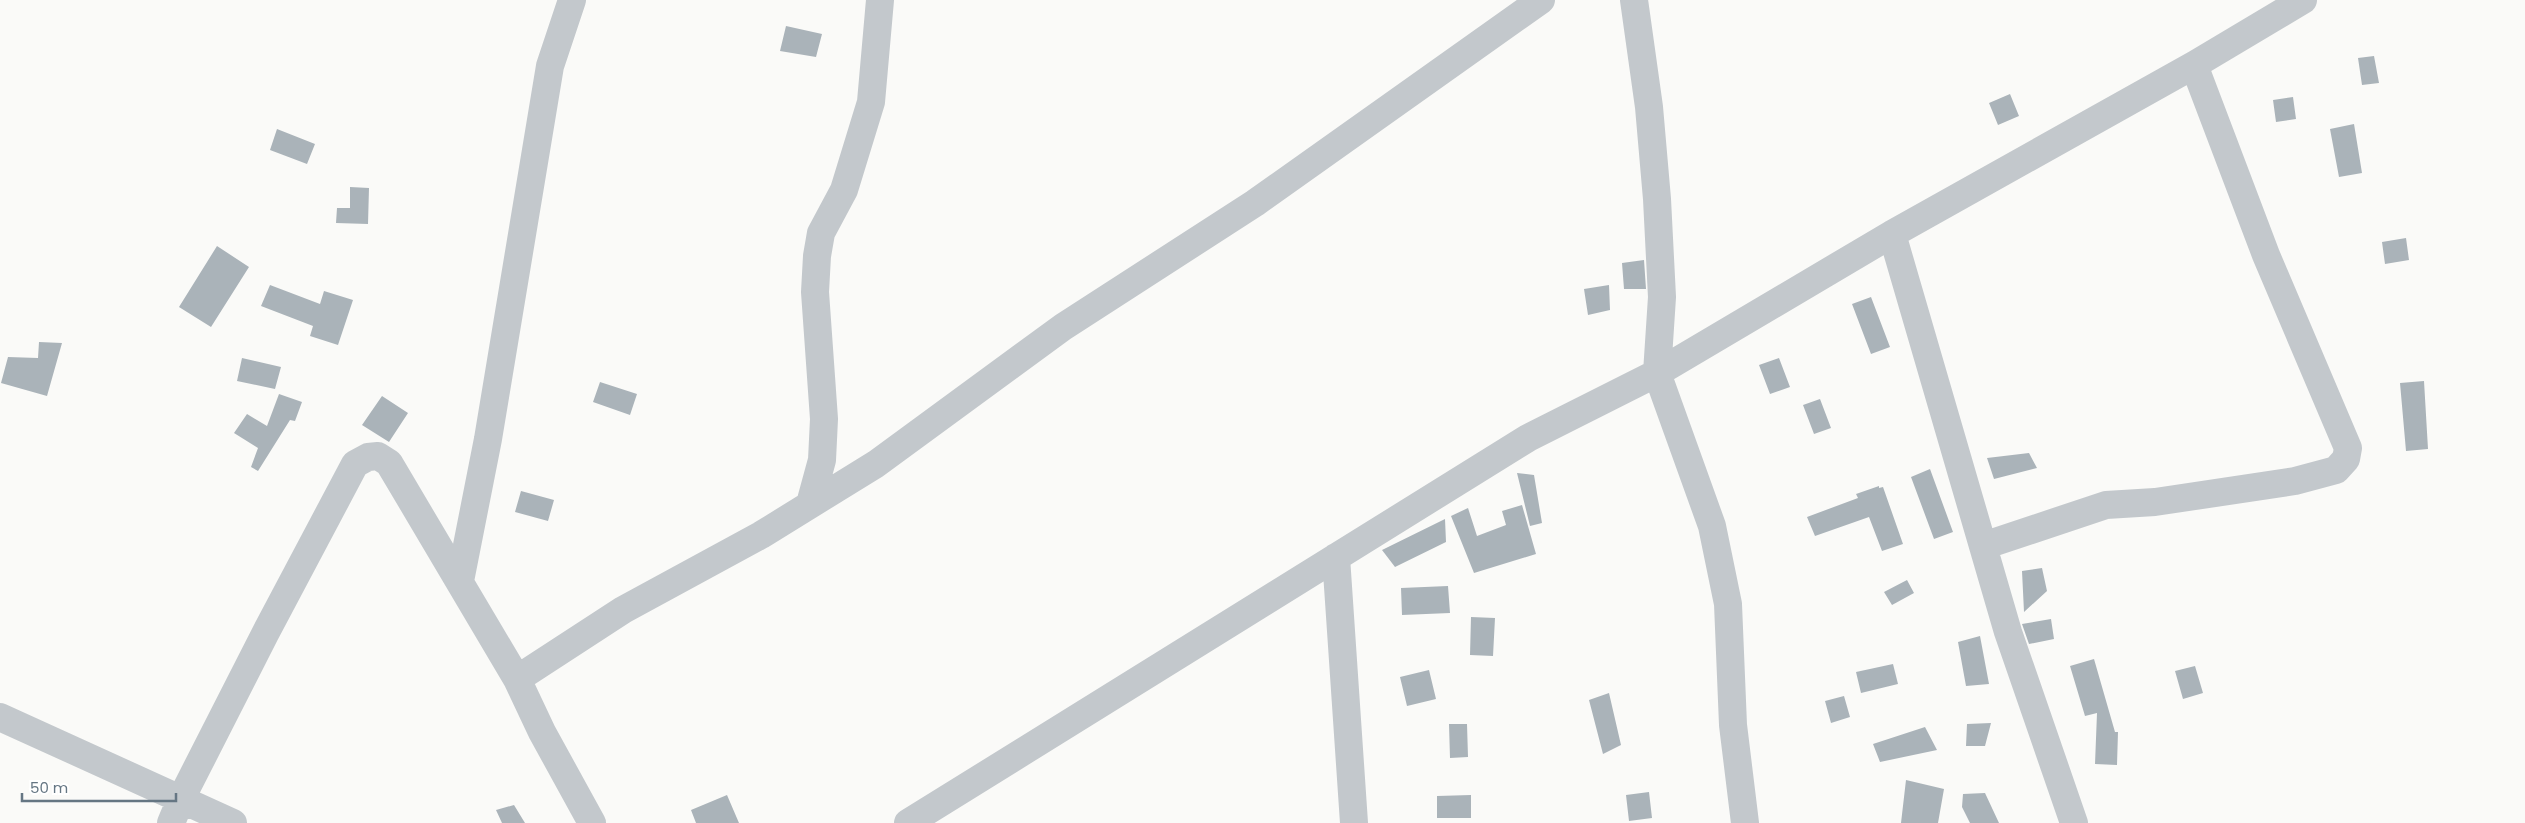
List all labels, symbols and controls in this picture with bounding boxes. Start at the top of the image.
scale bar [22,770,176,802]
text: 50 m [30,777,68,798]

